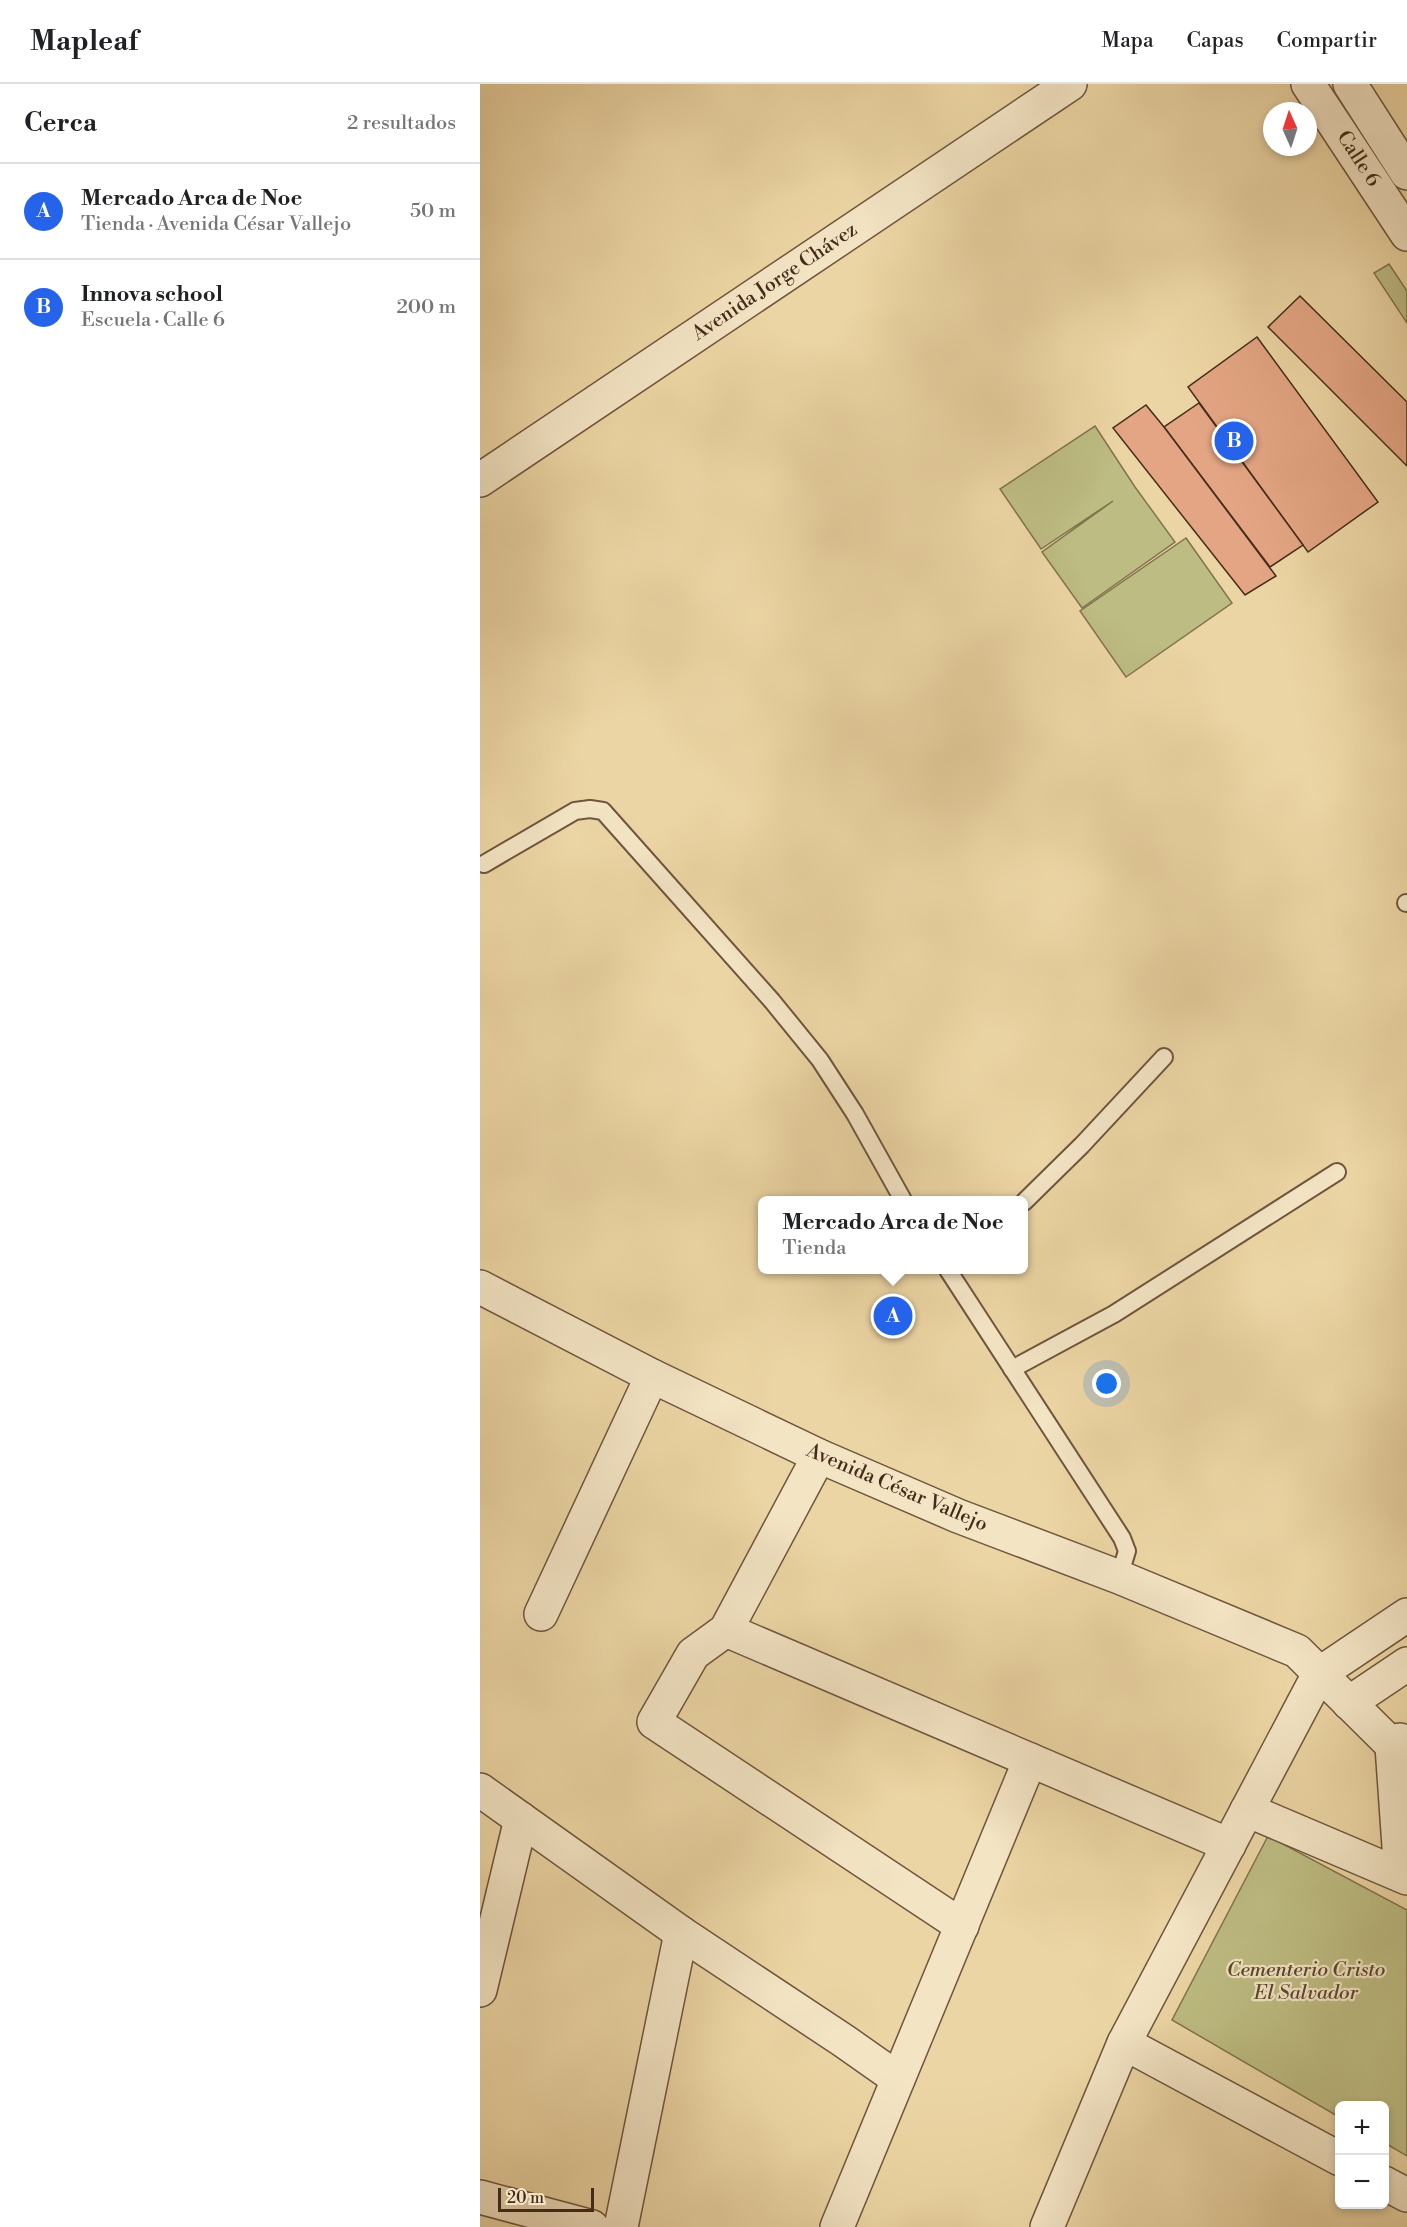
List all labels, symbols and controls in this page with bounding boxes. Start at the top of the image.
text: Mapleaf [30,24,138,59]
text: Mapa [1102,28,1154,54]
text: Capas [1187,28,1244,54]
text: Compartir [1277,28,1377,54]
north arrow [1263,102,1317,156]
text: Cerca [24,107,97,139]
text: 2 resultados [347,111,456,136]
street label: Calle 6 [1331,126,1385,192]
text: Mercado Arca de Noe [81,185,302,212]
text: A [36,199,51,224]
text: 50 m [410,199,456,224]
text: Tienda · Avenida César Vallejo [81,212,351,237]
street label: Avenida Jorge Chávez [687,217,862,347]
text: Innova school [81,281,223,308]
text: B [36,295,51,320]
text: 200 m [396,295,456,320]
text: Escuela · Calle 6 [81,308,225,333]
pin: B [1214,418,1254,464]
popup [758,1196,1028,1274]
text: Mercado Arca de Noe [782,1209,1004,1236]
text: Tienda [782,1236,846,1261]
pin: A [874,1294,912,1338]
your location [1092,1369,1121,1398]
street label: Avenida César Vallejo [802,1438,991,1538]
park label: Cementerio Cristo El Salvador [1227,1958,1385,2006]
map controls [1335,2101,1389,2209]
button: + [1335,2101,1389,2155]
button: − [1335,2155,1389,2209]
scale bar [498,2185,594,2212]
text: 20 m [507,2188,544,2208]

